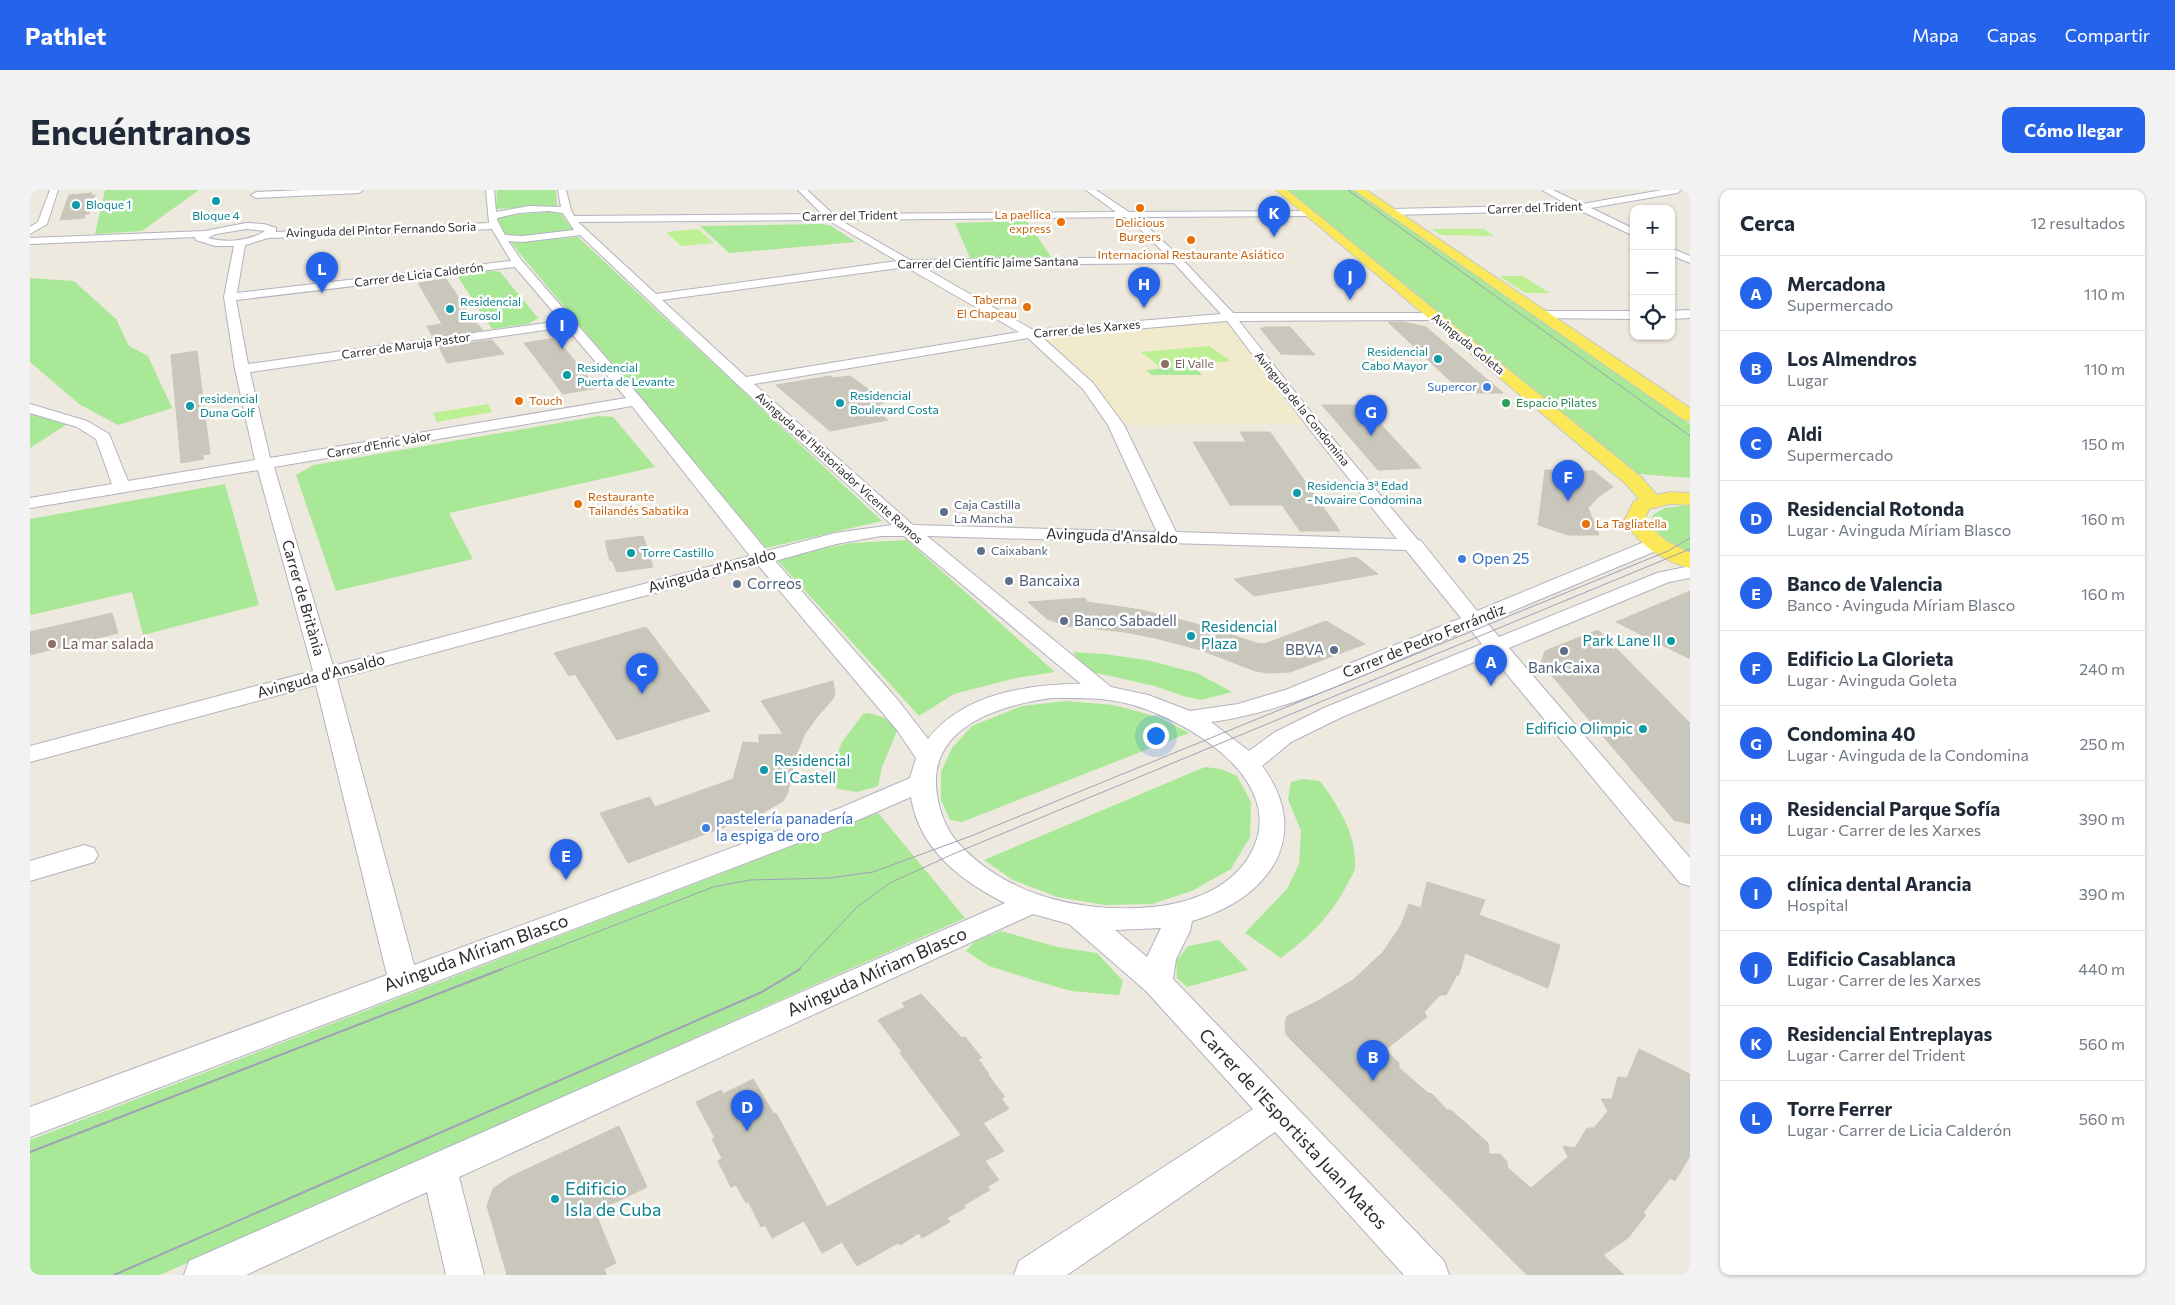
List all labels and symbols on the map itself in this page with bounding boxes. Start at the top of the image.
marker: Bloque 4 [210,195,222,207]
pin: K [1258,196,1290,237]
place label: Bloque 1 [86,197,131,211]
street label: Carrer del Trident [1487,198,1583,216]
marker: Bloque 1 [70,199,82,211]
marker: Delicious Burgers [1134,202,1146,214]
street label: Carrer del Trident [802,207,898,223]
place label: La paellica express [994,207,1051,235]
place label: Bloque 4 [192,208,240,222]
place label: Delicious Burgers [1115,215,1165,243]
marker: La paellica express [1055,216,1067,228]
street label: Avinguda del Pintor Fernando Soria [286,219,476,239]
marker: Internacional Restaurante Asiático [1185,234,1197,246]
place label: Internacional Restaurante Asiático [1098,247,1284,261]
pin: L [306,252,338,293]
street label: Carrer del Científic Jaime Santana [897,253,1079,272]
street label: Carrer de Licia Calderón [354,259,484,289]
pin: J [1334,259,1366,300]
pin: H [1128,267,1160,308]
place label: Taberna El Chapeau [957,292,1017,320]
place label: Residencial Eurosol [460,294,521,322]
marker: Taberna El Chapeau [1021,301,1033,313]
marker: Residencial Eurosol [444,303,456,315]
pin: I [546,308,578,349]
street label: Avinguda Goleta [1430,310,1508,377]
street label: Carrer de les Xarxes [1033,316,1141,340]
street label: Carrer de Maruja Pastor [341,329,471,361]
place label: Residencial Cabo Mayor [1361,344,1428,372]
street label: Avinguda de la Condomina [1252,348,1353,468]
marker: Residencial Cabo Mayor [1432,353,1444,365]
place label: El Valle [1175,356,1214,370]
marker: El Valle [1159,358,1171,370]
place label: Residencial Puerta de Levante [577,360,675,388]
marker: Residencial Puerta de Levante [561,369,573,381]
place label: Supercor [1427,379,1477,393]
marker: Supercor [1481,381,1493,393]
place label: Residencial Boulevard Costa [850,388,939,416]
street label: Avinguda de l'Historiador Vicente Ramos [753,389,926,546]
place label: residencial Duna Golf [200,391,258,419]
place label: Touch [529,393,562,407]
marker: Touch [513,395,525,407]
pin: G [1355,395,1387,436]
place label: Espacio Pilates [1516,395,1597,409]
marker: Residencial Boulevard Costa [834,397,846,409]
marker: Espacio Pilates [1500,397,1512,409]
marker: residencial Duna Golf [184,400,196,412]
street label: Carrer d'Enric Valor [326,428,432,460]
pin: F [1552,460,1584,501]
place label: Residencia 3ª Edad - Novaire Condomina [1307,478,1422,506]
marker: Residencia 3ª Edad - Novaire Condomina [1291,487,1303,499]
place label: Restaurante Tailandés Sabatika [588,489,689,517]
place label: Caja Castilla La Mancha [954,497,1020,525]
marker: Restaurante Tailandés Sabatika [572,498,584,510]
marker: Caja Castilla La Mancha [938,506,950,518]
place label: La Tagliatella [1596,516,1667,530]
marker: La Tagliatella [1580,518,1592,530]
street label: Avinguda d'Ansaldo [1046,524,1178,546]
street label: Carrer de Britània [279,538,329,658]
place label: Caixabank [991,543,1048,557]
street label: Avinguda d'Ansaldo [646,544,778,596]
place label: Torre Castillo [641,545,714,559]
marker: Caixabank [975,545,987,557]
marker: Torre Castillo [625,547,637,559]
place label: Open 25 [1472,549,1529,567]
marker: Open 25 [1456,553,1468,565]
place label: Bancaixa [1019,571,1080,589]
place label: Correos [747,574,802,592]
marker: Bancaixa [1003,575,1015,587]
marker: Correos [731,578,743,590]
street label: Carrer de Pedro Ferrándiz [1340,599,1508,681]
place label: Banco Sabadell [1074,611,1177,629]
marker: Banco Sabadell [1058,615,1070,627]
place label: Residencial Plaza [1201,617,1277,652]
marker: Residencial Plaza [1185,630,1197,642]
place label: Park Lane II [1583,631,1661,649]
place label: La mar salada [62,634,154,652]
marker: Park Lane II [1665,635,1677,647]
marker: La mar salada [46,638,58,650]
place label: BBVA [1285,640,1324,658]
marker: BBVA [1328,644,1340,656]
pin: A [1475,645,1507,686]
marker: BankCaixa [1558,645,1570,657]
street label: Avinguda d'Ansaldo [255,649,387,701]
pin: C [626,653,658,694]
place label: BankCaixa [1528,658,1600,676]
place label: Edificio Olimpic [1526,719,1633,737]
your location [1143,723,1169,749]
marker: Edificio Olimpic [1637,723,1649,735]
place label: Residencial El Castell [774,751,850,786]
marker: Residencial El Castell [758,764,770,776]
place label: pastelería panadería la espiga de oro [716,809,853,844]
marker: pastelería panadería la espiga de oro [700,822,712,834]
pin: E [550,839,582,880]
street label: Avinguda Míriam Blasco [380,908,571,996]
street label: Avinguda Míriam Blasco [783,921,970,1021]
street label: Carrer de l'Esportista Juan Matos [1195,1023,1393,1233]
pin: B [1357,1040,1389,1081]
pin: D [731,1090,763,1131]
place label: Edificio Isla de Cuba [565,1177,661,1220]
marker: Edificio Isla de Cuba [549,1193,561,1205]

